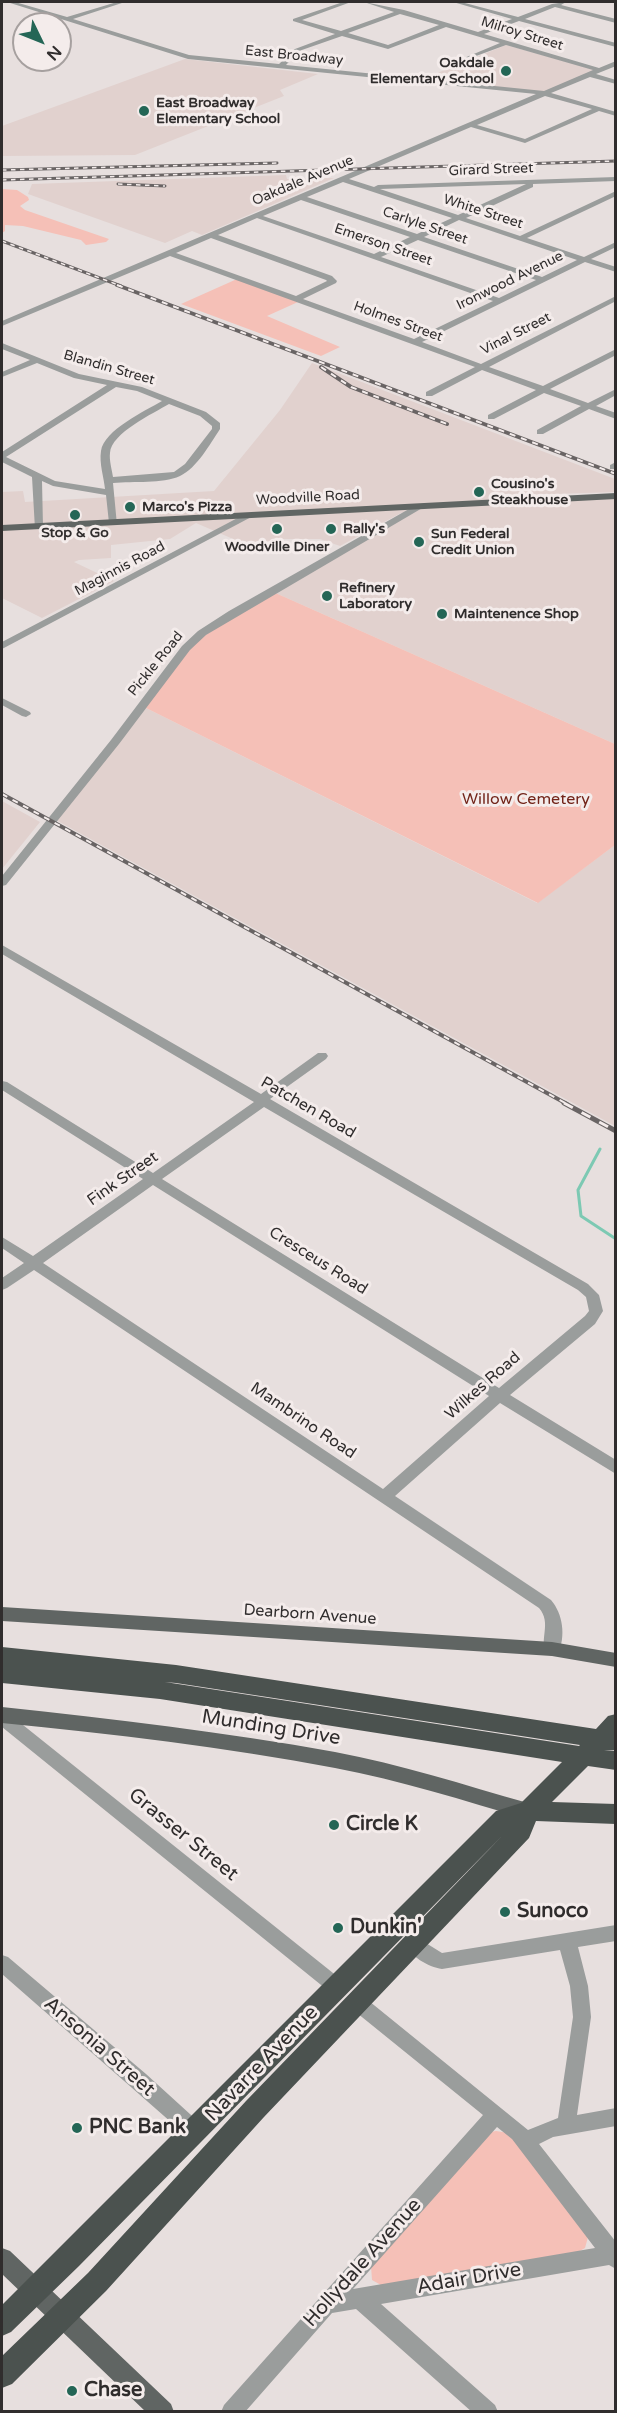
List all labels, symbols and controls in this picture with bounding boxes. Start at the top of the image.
north arrow [12,12,72,72]
street label: Milroy Street [479,14,565,54]
text: N [42,41,65,64]
street label: East Broadway [244,42,344,70]
place label: Oakdale Elementary School [370,55,494,88]
marker: Oakdale Elementary School [499,64,513,78]
place label: East Broadway Elementary School [156,95,280,128]
marker: East Broadway Elementary School [137,104,151,118]
street label: Oakdale Avenue [250,152,356,210]
street label: Girard Street [448,160,534,180]
street label: White Street [441,191,525,233]
street label: Carlyle Street [380,204,470,248]
street label: Emerson Street [332,220,434,270]
street label: Ironwood Avenue [454,248,566,314]
street label: Holmes Street [351,298,445,346]
street label: Vinal Street [478,309,554,359]
street label: Blandin Street [62,347,156,389]
place label: Cousino's Steakhouse [491,476,568,508]
marker: Cousino's Steakhouse [472,485,486,499]
street label: Woodville Road [256,487,360,509]
place label: Marco's Pizza [142,499,232,515]
marker: Marco's Pizza [123,500,137,514]
marker: Stop & Go [68,508,82,522]
place label: Rally's [343,521,385,537]
marker: Woodville Diner [270,522,284,536]
marker: Rally's [324,522,338,536]
place label: Stop & Go [41,525,109,541]
place label: Sun Federal Credit Union [431,526,514,558]
marker: Sun Federal Credit Union [412,535,426,549]
street label: Maginnis Road [72,538,168,600]
place label: Woodville Diner [225,539,329,555]
place label: Refinery Laboratory [339,580,412,612]
marker: Refinery Laboratory [320,589,334,603]
place label: Maintenence Shop [454,606,579,622]
marker: Maintenence Shop [435,607,449,621]
street label: Pickle Road [125,628,187,700]
park label: Willow Cemetery [462,790,590,810]
street label: Patchen Road [257,1073,359,1143]
street label: Fink Street [84,1148,162,1210]
street label: Cresceus Road [265,1223,371,1299]
street label: Wilkes Road [441,1348,525,1424]
street label: Mambrino Road [247,1379,359,1463]
street label: Dearborn Avenue [243,1601,377,1629]
street label: Munding Drive [200,1705,342,1751]
street label: Grasser Street [123,1783,243,1887]
place label: Circle K [346,1813,418,1837]
marker: Circle K [327,1818,341,1832]
place label: Sunoco [517,1900,588,1924]
marker: Sunoco [498,1905,512,1919]
place label: Dunkin' [350,1916,422,1940]
marker: Dunkin' [331,1921,345,1935]
street label: Ansonia Street [38,1992,160,2102]
street label: Navarre Avenue [201,2001,323,2127]
place label: PNC Bank [89,2116,186,2140]
marker: PNC Bank [70,2121,84,2135]
street label: Hollydale Avenue [299,2194,427,2332]
street label: Adair Drive [415,2258,523,2300]
place label: Chase [84,2379,142,2403]
marker: Chase [65,2384,79,2398]

